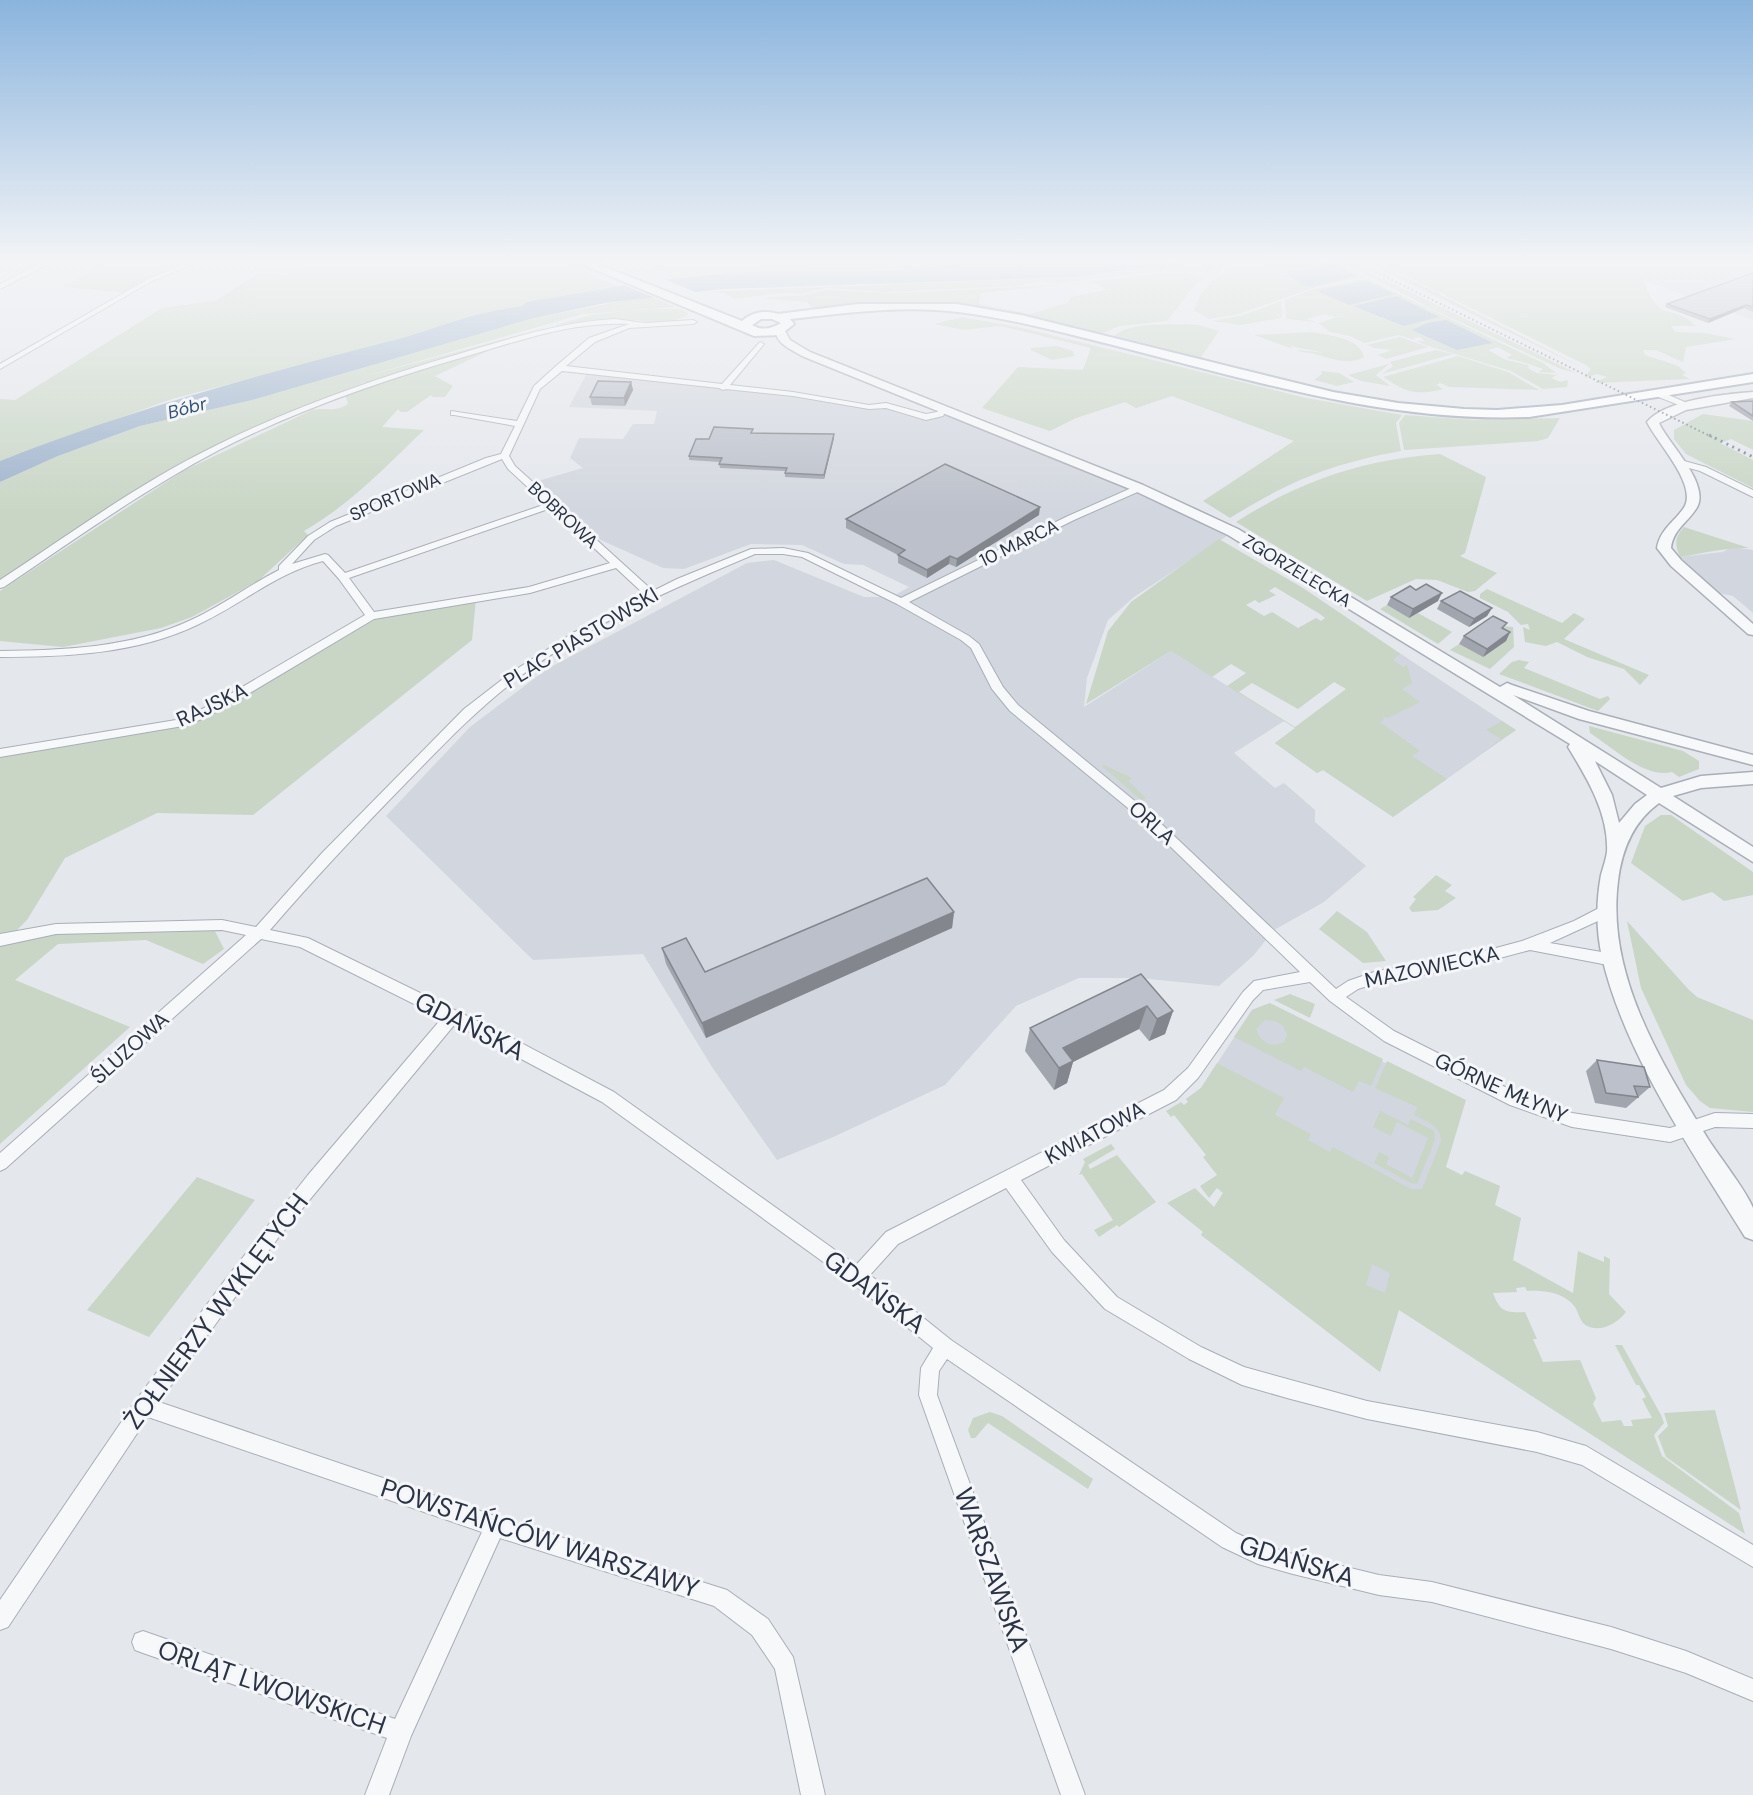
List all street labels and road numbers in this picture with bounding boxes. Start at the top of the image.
street label: SPORTOWA [346,467,444,527]
street label: BOBROWA [523,476,603,554]
street label: 10 MARCA [976,514,1063,572]
street label: ZGORZELECKA [1238,529,1356,613]
street label: PLAC PIASTOWSKI [498,581,664,695]
street label: RAJSKA [172,676,252,734]
street label: ORLA [1123,795,1181,851]
street label: MAZOWIECKA [1362,939,1502,995]
street label: GDAŃSKA [409,984,531,1068]
street label: ŚLUZOWA [85,1005,175,1090]
street label: GÓRNE MŁYNY [1430,1046,1572,1130]
street label: KWIATOWA [1040,1095,1150,1171]
street label: ŻOŁNIERZY WYKLĘTYCH [116,1186,316,1436]
street label: GDAŃSKA [817,1243,933,1341]
street label: POWSTAŃCÓW WARSZAWY [376,1470,704,1606]
street label: WARSZAWSKA [946,1483,1038,1657]
street label: GDAŃSKA [1235,1527,1359,1595]
street label: ORLĄT LWOWSKICH [153,1632,391,1742]

